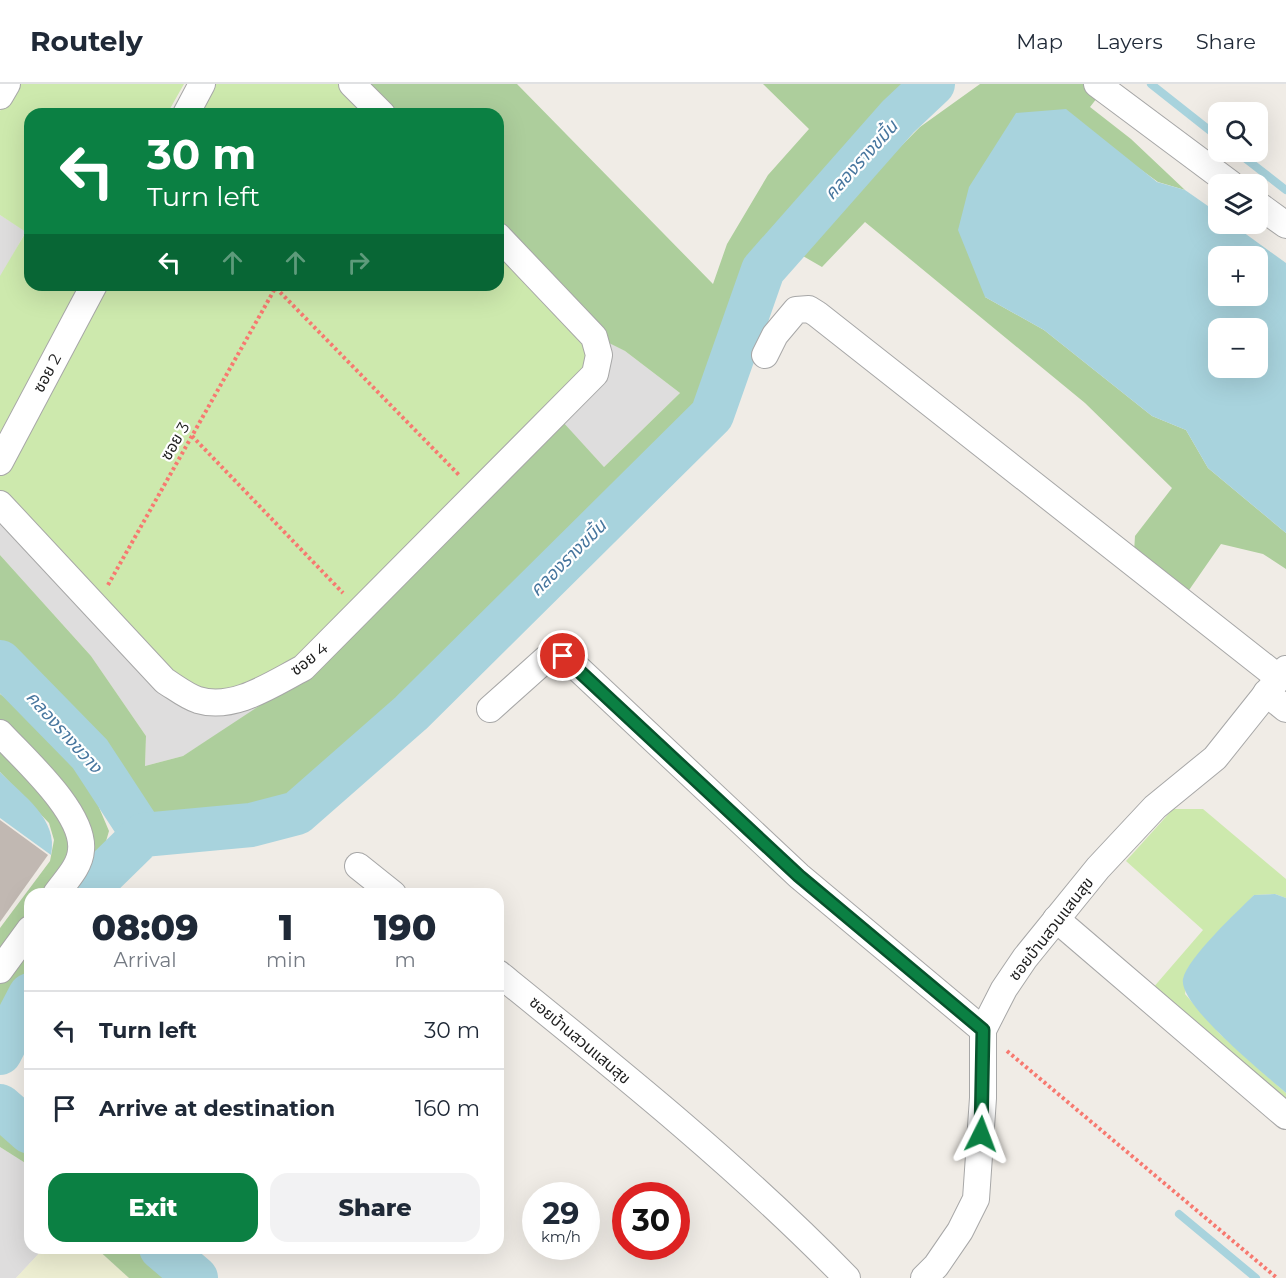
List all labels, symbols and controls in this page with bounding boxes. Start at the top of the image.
text: Routely [30,24,143,58]
text: Map [1016,29,1063,54]
text: Layers [1096,29,1163,54]
text: Share [1196,29,1256,54]
map controls [1208,102,1268,378]
button: search [1208,102,1268,162]
water label: คลองรางขมิ้น [819,115,903,204]
text: 30 m [147,128,256,180]
icon: left [48,132,126,210]
button: layers [1208,174,1268,234]
text: Turn left [147,180,260,213]
icon: left [153,246,186,279]
icon: ahead [216,246,249,279]
icon: ahead [279,246,312,279]
icon: right [342,246,375,279]
button: + [1208,246,1268,306]
button: − [1208,318,1268,378]
street label: ซอย 2 [29,350,65,396]
street label: ซอย 3 [157,419,193,463]
water label: คลองรางขมิ้น [525,514,611,601]
pin [537,630,588,681]
street label: ซอย 4 [286,638,332,680]
icon: arrive [546,639,579,672]
water label: คลองรางขวาง [21,686,107,779]
street label: ซอยบ้านสวนแสนสุข [1005,873,1097,985]
text: 08:09 [92,905,199,949]
text: 1 [279,905,293,949]
text: 190 [374,905,436,949]
text: Arrival [114,948,177,972]
text: min [266,948,306,972]
text: m [394,948,416,972]
street label: ซอยบ้านสวนแสนสุข [526,992,634,1088]
icon: left [48,1014,81,1047]
text: Turn left [99,1017,197,1044]
text: 30 m [424,1017,480,1044]
icon: arrive [48,1092,81,1125]
text: Arrive at destination [99,1095,335,1122]
text: 160 m [415,1095,480,1122]
position arrow [949,1102,1013,1166]
button: Exit [48,1173,258,1242]
button: Share [270,1173,480,1242]
speed limit sign: 30 [612,1182,690,1260]
text: 29 [543,1195,579,1232]
text: km/h [541,1227,581,1246]

